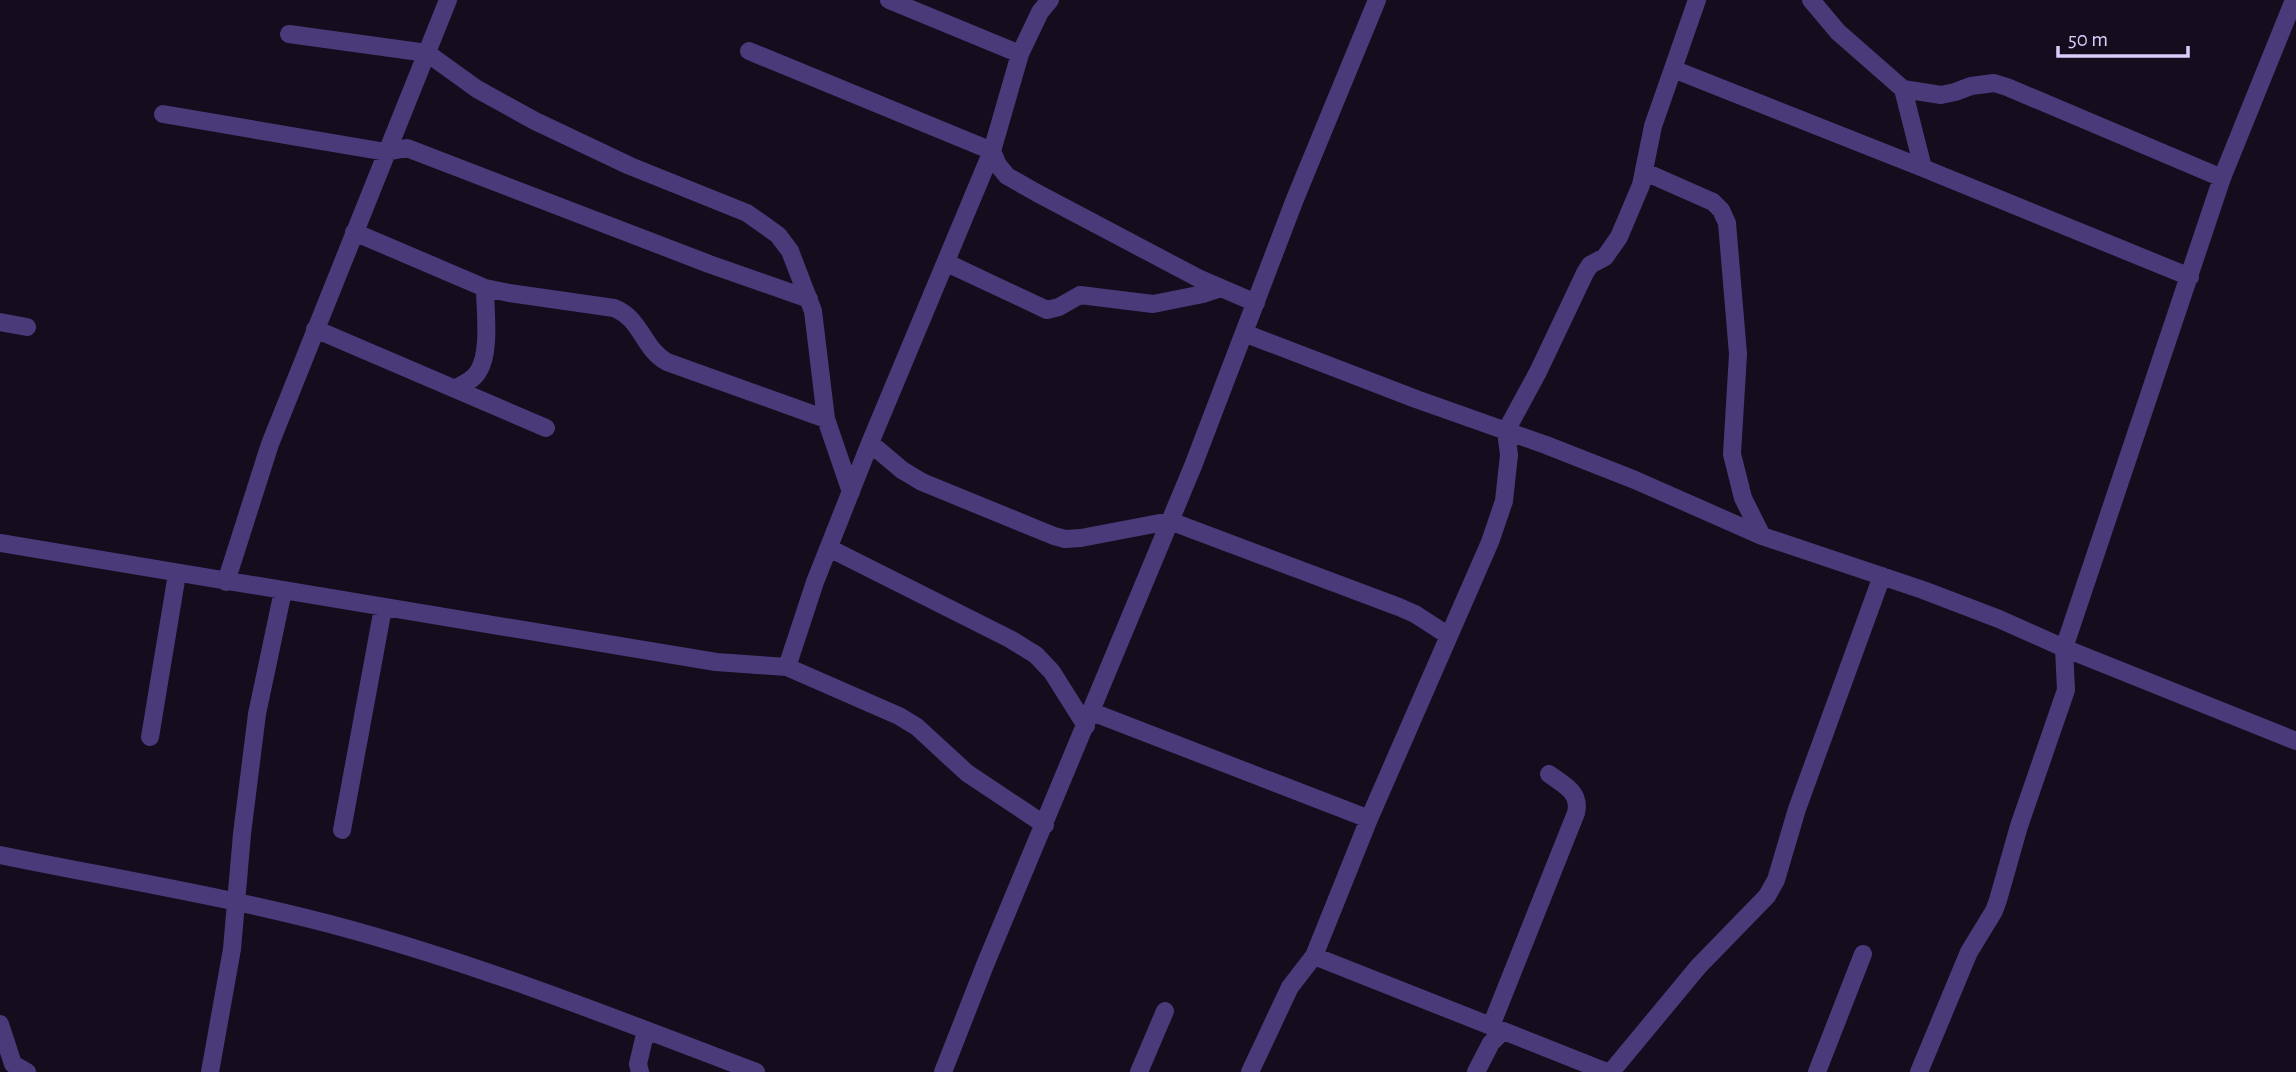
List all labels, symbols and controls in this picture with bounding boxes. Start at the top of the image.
scale bar [2058,14,2188,58]
text: 50 m [2068,29,2108,50]

